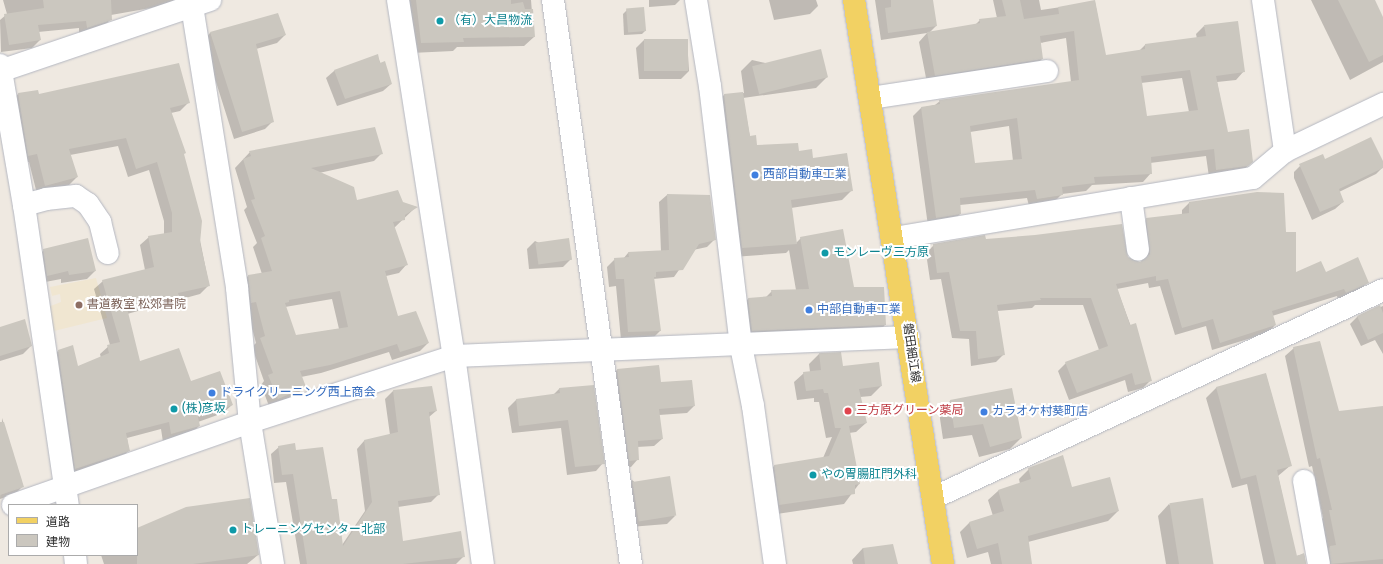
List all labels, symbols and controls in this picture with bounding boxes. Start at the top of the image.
place label: （有）大昌物流 [448,14,532,28]
marker: （有）大昌物流 [435,16,445,26]
place label: 西部自動車工業 [763,168,847,182]
marker: 西部自動車工業 [750,170,760,180]
place label: モンレーヴ三方原 [833,246,929,260]
marker: モンレーヴ三方原 [820,248,830,258]
place label: 書道教室 松郊書院 [87,298,186,312]
marker: 書道教室 松郊書院 [74,300,84,310]
place label: 中部自動車工業 [817,303,901,317]
marker: 中部自動車工業 [804,305,814,315]
street label: 磐田細江線 [900,322,922,384]
place label: ドライクリーニング西上商会 [220,386,376,400]
marker: ドライクリーニング西上商会 [207,388,217,398]
place label: (株)彦坂 [182,402,226,416]
marker: (株)彦坂 [169,404,179,414]
place label: 三方原グリーン薬局 [856,404,964,418]
place label: カラオケ村葵町店 [992,405,1088,419]
marker: 三方原グリーン薬局 [843,406,853,416]
marker: カラオケ村葵町店 [979,407,989,417]
place label: やの胃腸肛門外科 [821,468,917,482]
marker: やの胃腸肛門外科 [808,470,818,480]
legend [8,504,138,556]
text: 道路 [46,515,70,529]
place label: トレーニングセンター北部 [241,523,385,537]
marker: トレーニングセンター北部 [228,525,238,535]
text: 建物 [46,535,70,549]

